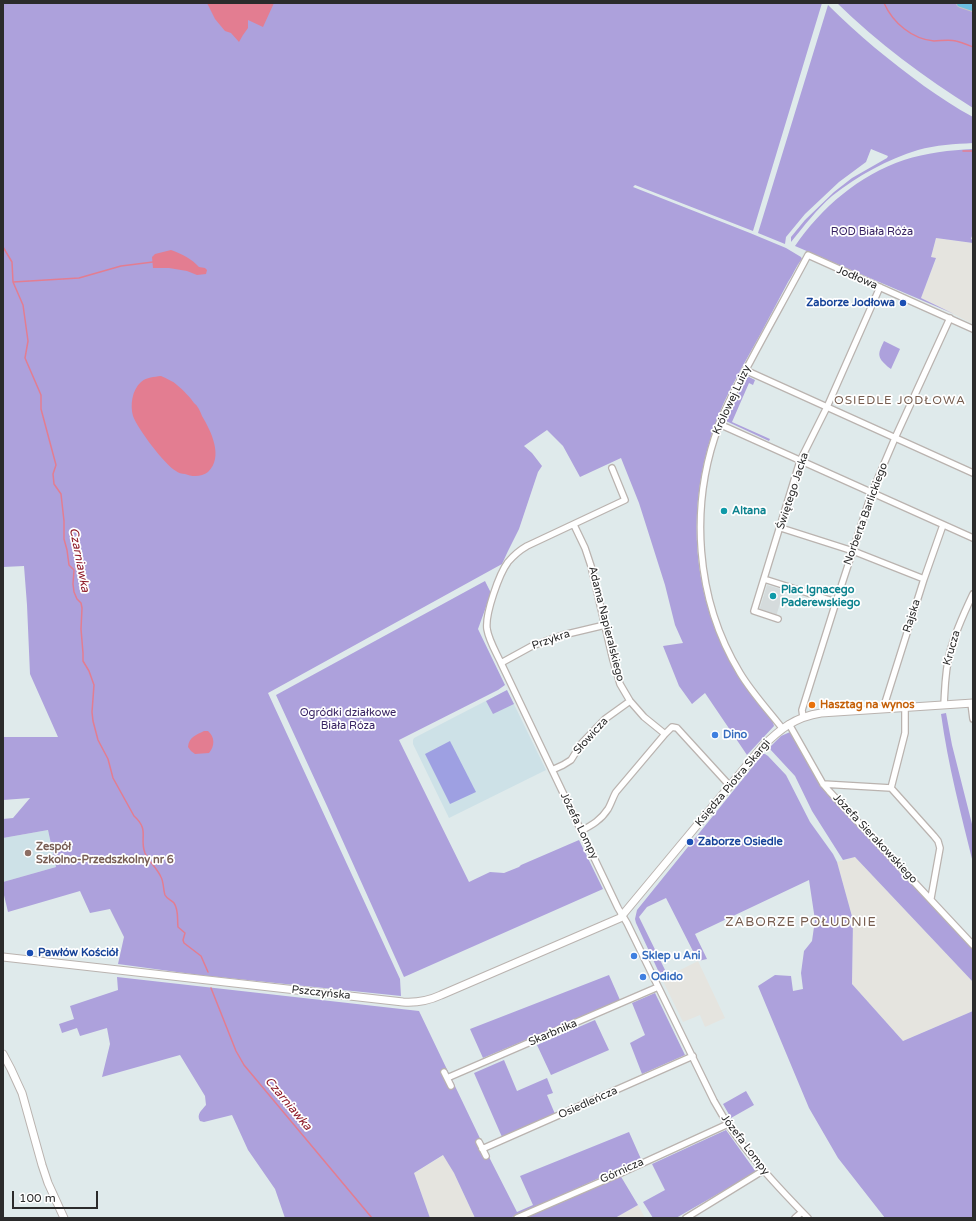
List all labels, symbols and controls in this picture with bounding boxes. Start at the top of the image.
park label: ROD Biała Róża [831,225,913,239]
street label: Jodłowa [835,264,879,292]
place label: Zaborze Jodłowa [806,296,895,310]
marker: Zaborze Jodłowa [898,298,908,308]
street label: Królowej Luizy [710,363,754,437]
district label: OSIEDLE JODŁOWA [834,394,966,408]
street label: Świętego Jacka [774,451,812,531]
street label: Norberta Barlickiego [841,461,891,567]
place label: Altana [732,504,766,518]
marker: Altana [719,506,729,516]
water label: Czarniawka [66,527,92,593]
street label: Adama Napieralskiego [585,565,627,683]
place label: Plac Ignacego Paderewskiego [781,583,860,609]
marker: Plac Ignacego Paderewskiego [768,591,778,601]
street label: Rajska [900,598,924,634]
street label: Przykra [530,627,572,653]
street label: Krucza [941,629,963,667]
place label: Hasztag na wynos [820,698,914,712]
marker: Hasztag na wynos [807,700,817,710]
park label: Ogródki działkowe Biała Róza [300,706,396,732]
street label: Słowicza [571,715,611,757]
place label: Dino [723,728,747,742]
marker: Dino [710,730,720,740]
street label: Księdza Piotra Skargi [693,737,773,829]
street label: Józefa Lompy [557,791,601,861]
street label: Józefa Sierakowskiego [830,791,920,887]
place label: Zaborze Osiedle [698,835,783,849]
marker: Zaborze Osiedle [685,837,695,847]
place label: Zespół Szkolno-Przedszkolny nr 6 [36,840,174,866]
marker: Zespół Szkolno-Przedszkolny nr 6 [23,848,33,858]
district label: ZABORZE POŁUDNIE [725,915,877,931]
place label: Pawłów Kościół [38,946,118,960]
marker: Pawłów Kościół [25,948,35,958]
place label: Sklep u Ani [642,949,701,963]
marker: Sklep u Ani [629,951,639,961]
place label: Odido [651,970,683,984]
marker: Odido [638,972,648,982]
street label: Pszczyńska [291,983,351,1003]
street label: Skarbnika [527,1017,579,1049]
water label: Czarniawka [262,1074,314,1134]
street label: Osiedleńcza [556,1084,620,1122]
street label: Józefa Lompy [718,1112,772,1178]
street label: Górnicza [598,1156,646,1186]
scale bar [14,1183,100,1209]
text: 100 m [19,1191,56,1205]

